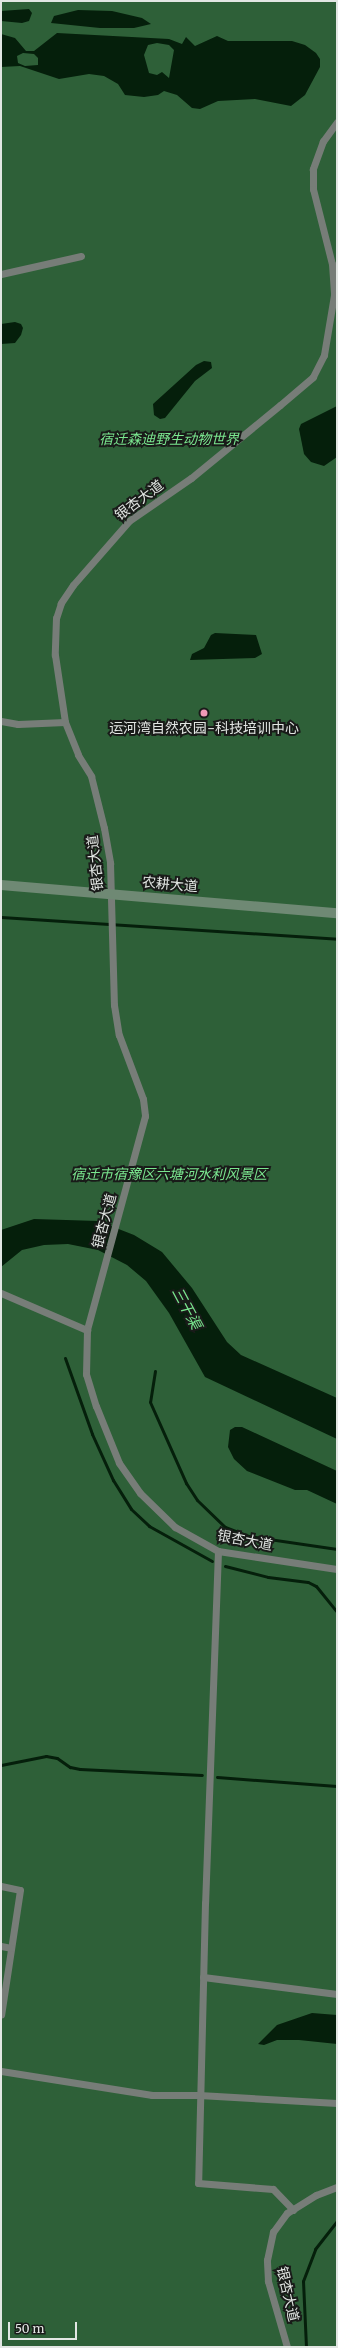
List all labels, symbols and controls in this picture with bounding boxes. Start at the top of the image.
park label: 宿迁森迪野生动物世界 [99,431,239,447]
street label: 银杏大道 [112,476,166,524]
marker: 运河湾自然农园-科技培训中心 [199,708,209,718]
place label: 运河湾自然农园-科技培训中心 [109,720,299,736]
street label: 银杏大道 [84,834,106,892]
street label: 农耕大道 [141,873,199,895]
park label: 宿迁市宿豫区六塘河水利风景区 [71,1166,267,1182]
street label: 银杏大道 [89,1192,119,1250]
water label: 三干渠 [168,1284,206,1332]
street label: 银杏大道 [216,1526,274,1554]
street label: 银杏大道 [274,2265,302,2323]
scale bar [10,2314,79,2340]
text: 50 m [15,2321,44,2336]

